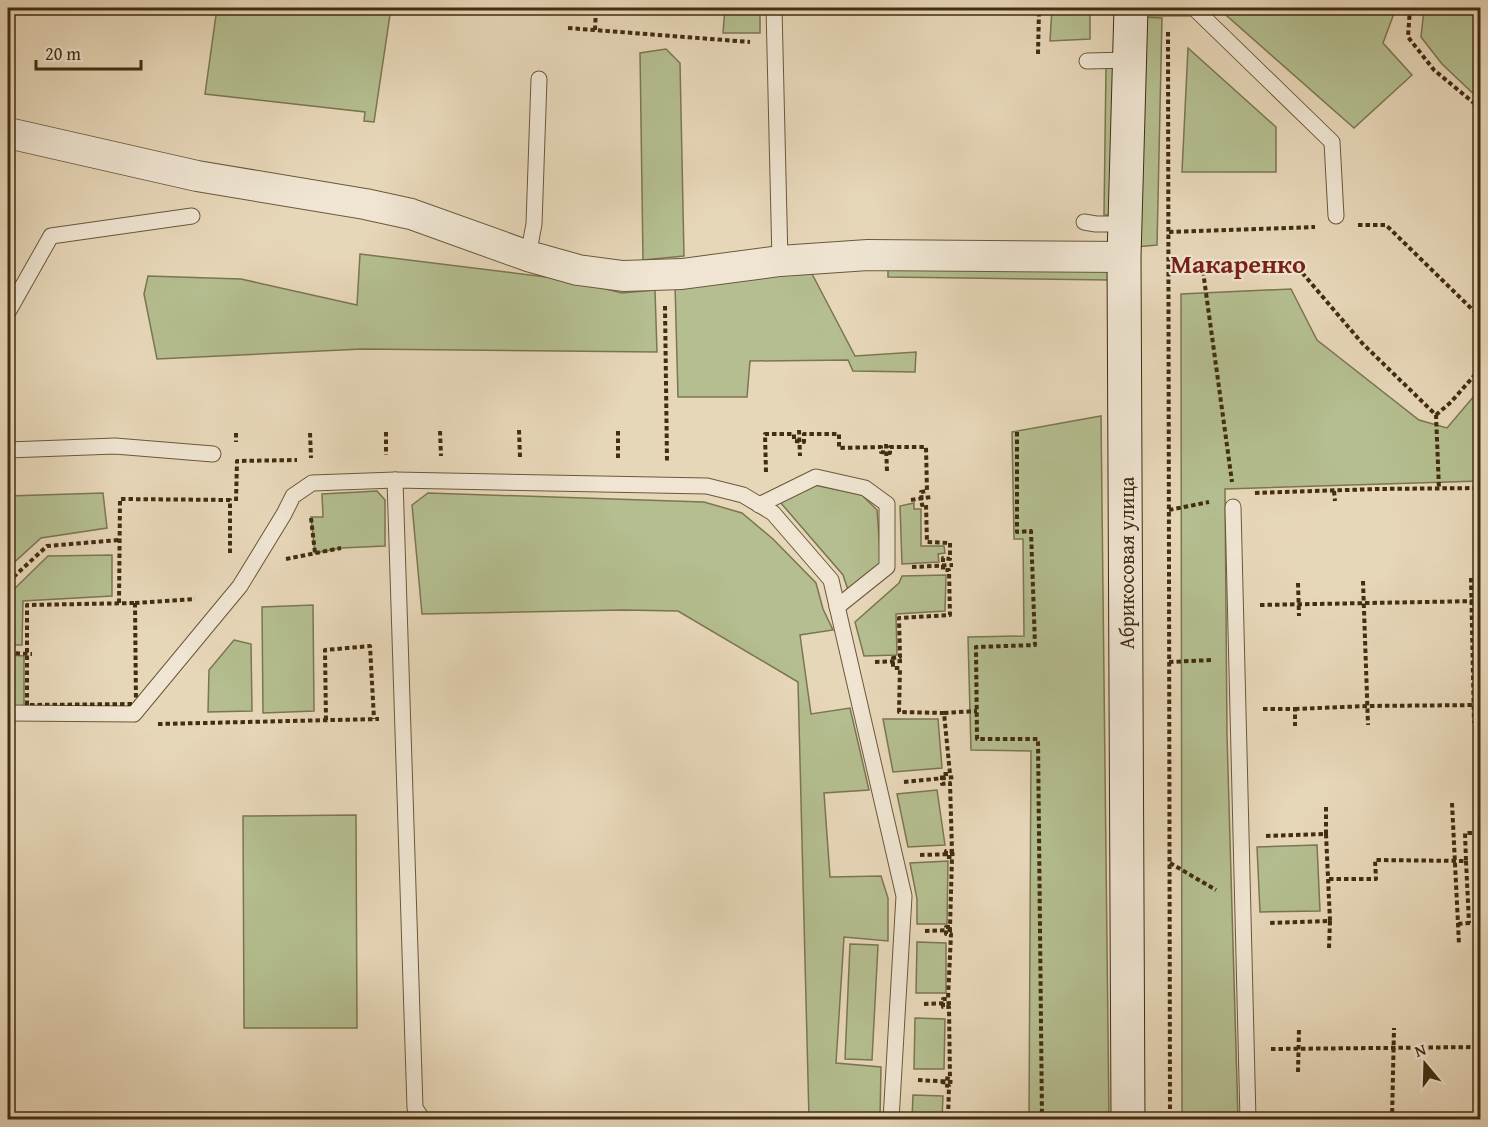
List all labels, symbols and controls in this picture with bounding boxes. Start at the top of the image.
scale bar [36,33,141,71]
text: 20 m [45,40,81,67]
district label: Макаренко [1170,244,1306,283]
street label: Абрикосовая улица [1112,476,1141,649]
north arrow [1395,1034,1455,1094]
text: N [1411,1037,1429,1063]

